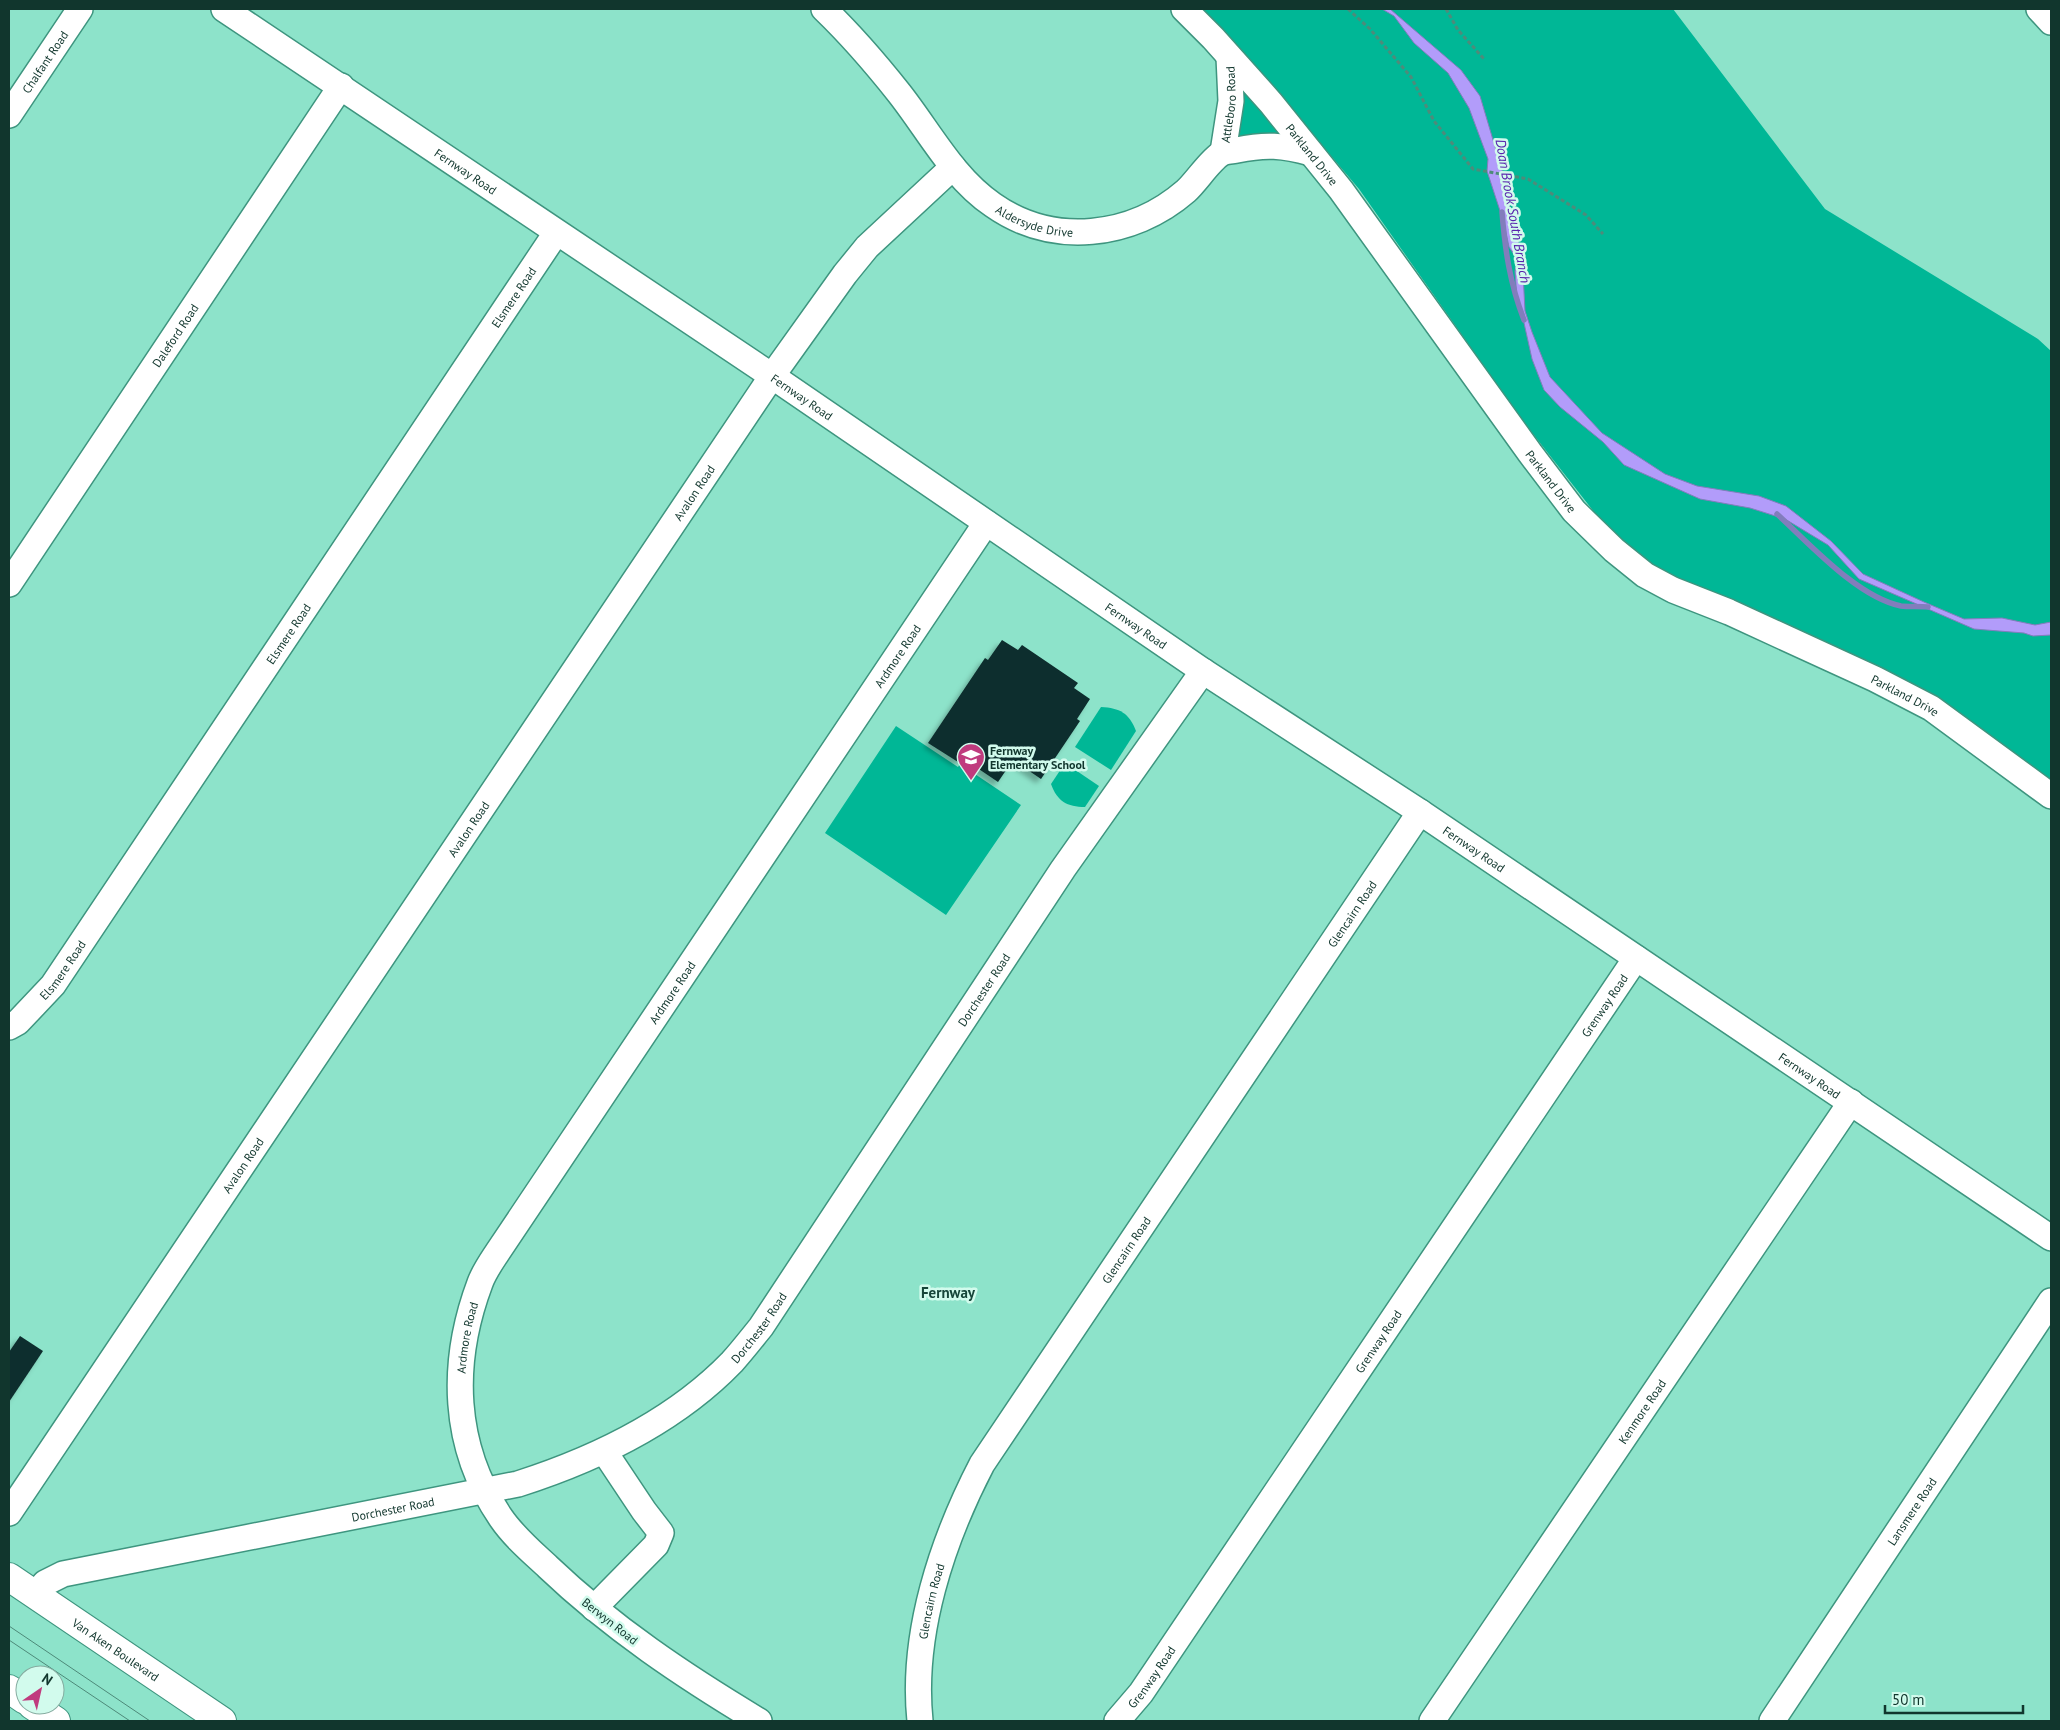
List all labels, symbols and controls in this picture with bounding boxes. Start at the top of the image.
street label: Chalfant Road [18,28,71,96]
street label: Attleboro Road [1217,66,1239,144]
street label: Parkland Drive [1283,120,1342,188]
water label: Doan Brook South Branch [1491,138,1535,284]
street label: Fernway Road [432,145,500,197]
street label: Aldersyde Drive [993,201,1074,239]
street label: Elsmere Road [488,264,539,330]
street label: Daleford Road [148,301,201,370]
street label: Fernway Road [768,370,836,423]
street label: Parkland Drive [1523,447,1580,515]
street label: Avalon Road [670,462,718,523]
street label: Fernway Road [1103,599,1170,652]
street label: Elsmere Road [262,600,314,667]
street label: Ardmore Road [871,621,924,690]
street label: Parkland Drive [1869,671,1942,719]
school or university icon: Fernway Elementary School [956,742,986,781]
place label: Fernway Elementary School [990,743,1086,772]
street label: Avalon Road [444,798,492,859]
street label: Fernway Road [1440,822,1508,875]
street label: Glencairn Road [1324,877,1380,950]
street label: Elsmere Road [36,937,89,1003]
street label: Dorchester Road [954,950,1013,1029]
street label: Ardmore Road [645,958,698,1027]
street label: Grenway Road [1578,971,1631,1040]
street label: Fernway Road [1776,1049,1844,1101]
street label: Avalon Road [219,1135,266,1196]
street label: Glencairn Road [1098,1213,1154,1286]
district label: Fernway [921,1283,976,1302]
street label: Dorchester Road [727,1289,789,1366]
street label: Ardmore Road [453,1300,481,1374]
street label: Grenway Road [1351,1307,1404,1376]
street label: Kenmore Road [1615,1376,1669,1446]
street label: Lansmere Road [1884,1474,1939,1548]
street label: Dorchester Road [350,1493,436,1524]
street label: Glencairn Road [915,1561,947,1640]
street label: Berwyn Road [579,1595,641,1647]
street label: Van Aken Boulevard [69,1614,162,1684]
street label: Grenway Road [1124,1643,1178,1711]
north arrow [15,1665,65,1715]
text: N [38,1669,56,1689]
scale bar [1885,1682,2022,1714]
text: 50 m [1892,1690,1925,1709]

